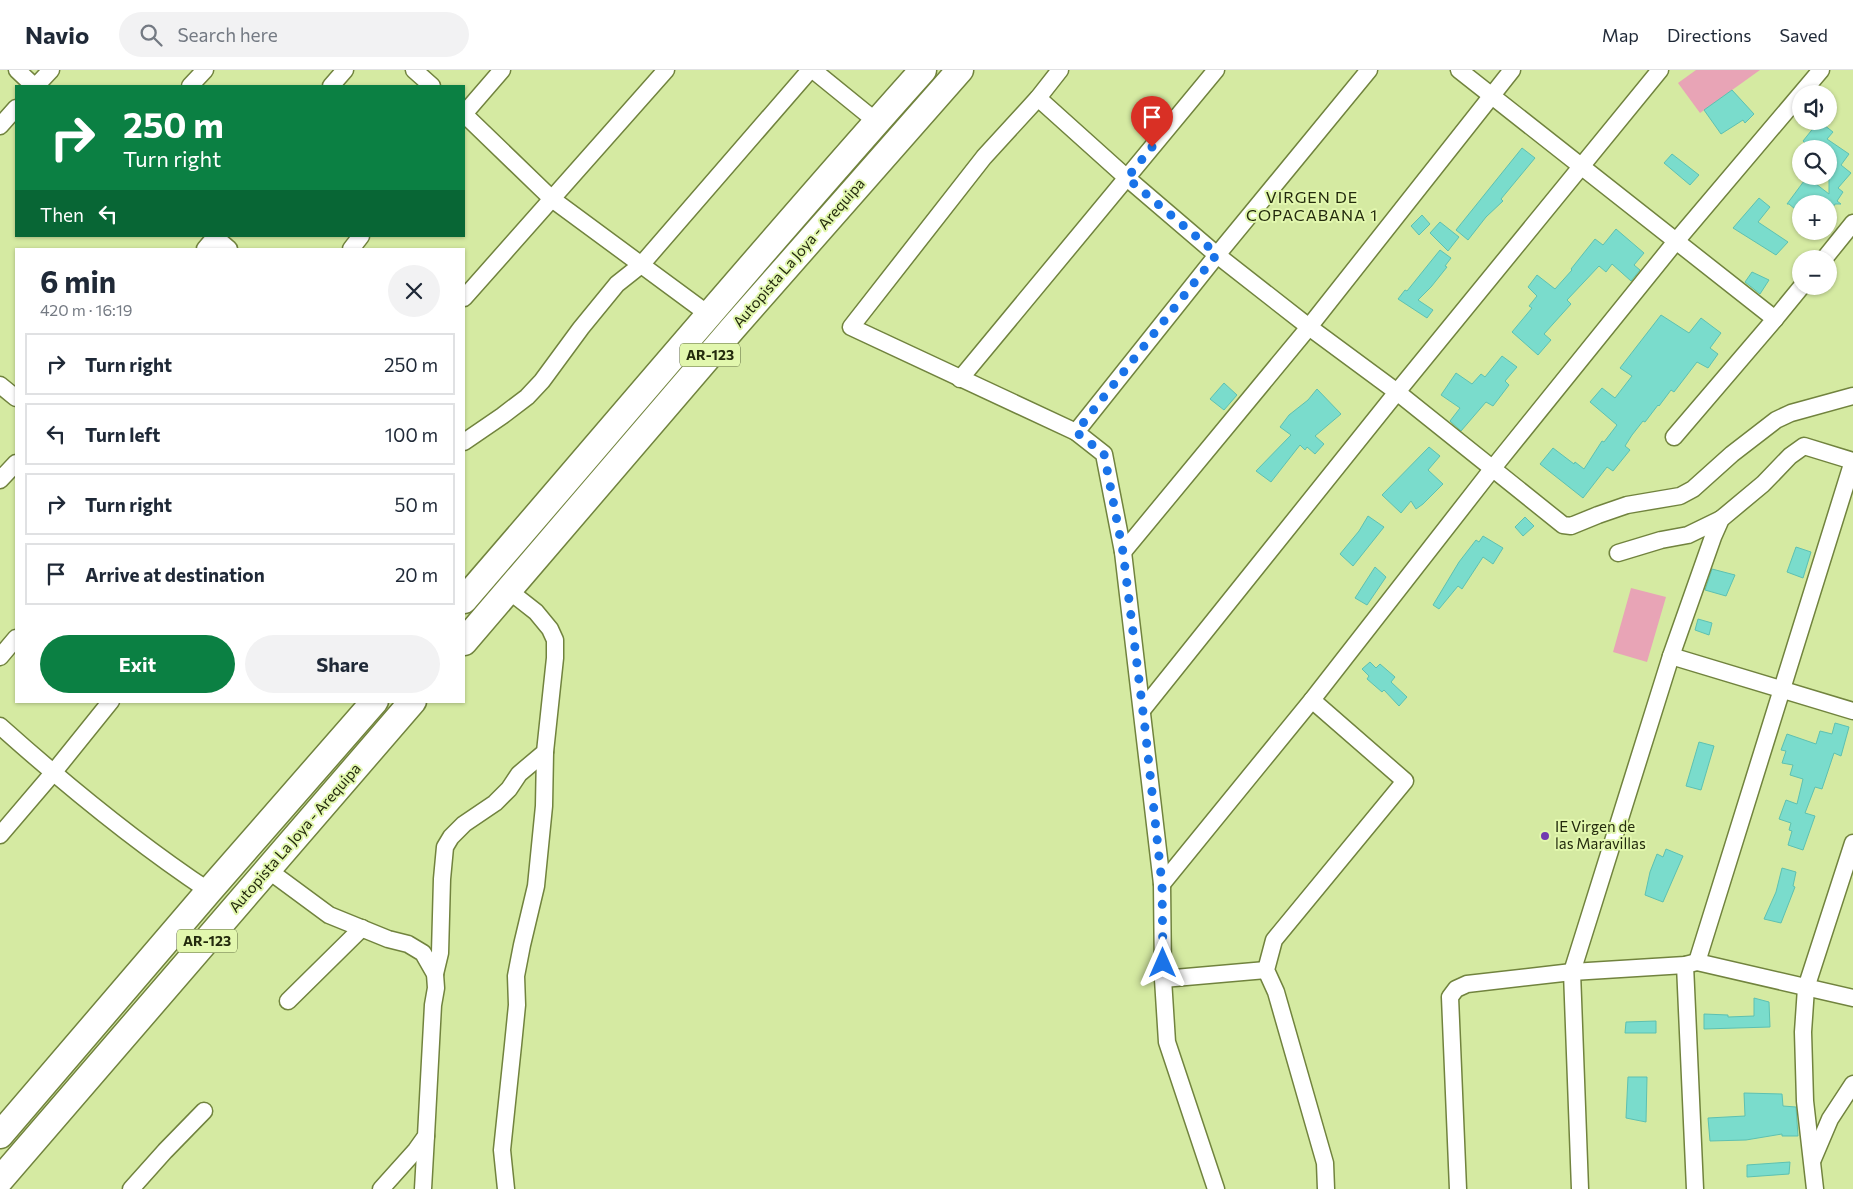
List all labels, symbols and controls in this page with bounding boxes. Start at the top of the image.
search box [119,12,469,57]
text: Navio [25,20,89,49]
icon: search [137,21,165,49]
text: Search here [177,23,278,46]
text: Map [1602,24,1639,46]
text: Directions [1667,24,1751,46]
text: Saved [1779,24,1828,46]
map controls [1792,85,1837,295]
button: sound [1792,85,1837,130]
pin [1131,96,1173,147]
text: 250 m [123,102,224,145]
icon: arrive [1138,103,1166,131]
icon: right [40,105,105,170]
button: search [1792,140,1837,185]
text: Turn right [123,145,221,172]
street label: Autopista La Joya - Arequipa [729,174,868,331]
district label: VIRGEN DE COPACABANA 1 [1246,187,1378,224]
button: + [1792,195,1837,240]
icon: left [94,200,122,228]
text: Then [40,203,84,226]
button: − [1792,250,1837,295]
text: 6 min [40,262,116,299]
button: close [388,265,440,317]
text: 420 m · 16:19 [40,300,132,319]
road number: AR-123 [680,344,740,366]
icon: right [42,350,70,378]
text: Turn right [85,353,172,376]
text: 250 m [384,353,438,376]
icon: left [42,420,70,448]
text: Turn left [85,423,160,446]
text: 100 m [385,423,438,446]
icon: right [42,490,70,518]
text: Turn right [85,493,172,516]
text: 50 m [394,493,438,516]
icon: arrive [42,560,70,588]
text: Arrive at destination [85,563,265,586]
text: 20 m [395,563,438,586]
button: Exit [40,635,235,693]
button: Share [245,635,440,693]
street label: Autopista La Joya - Arequipa [225,759,364,916]
place label: IE Virgen de las Maravillas [1555,817,1646,852]
marker: IE Virgen de las Maravillas [1539,830,1551,842]
road number: AR-123 [177,929,237,952]
position arrow [1136,936,1188,988]

